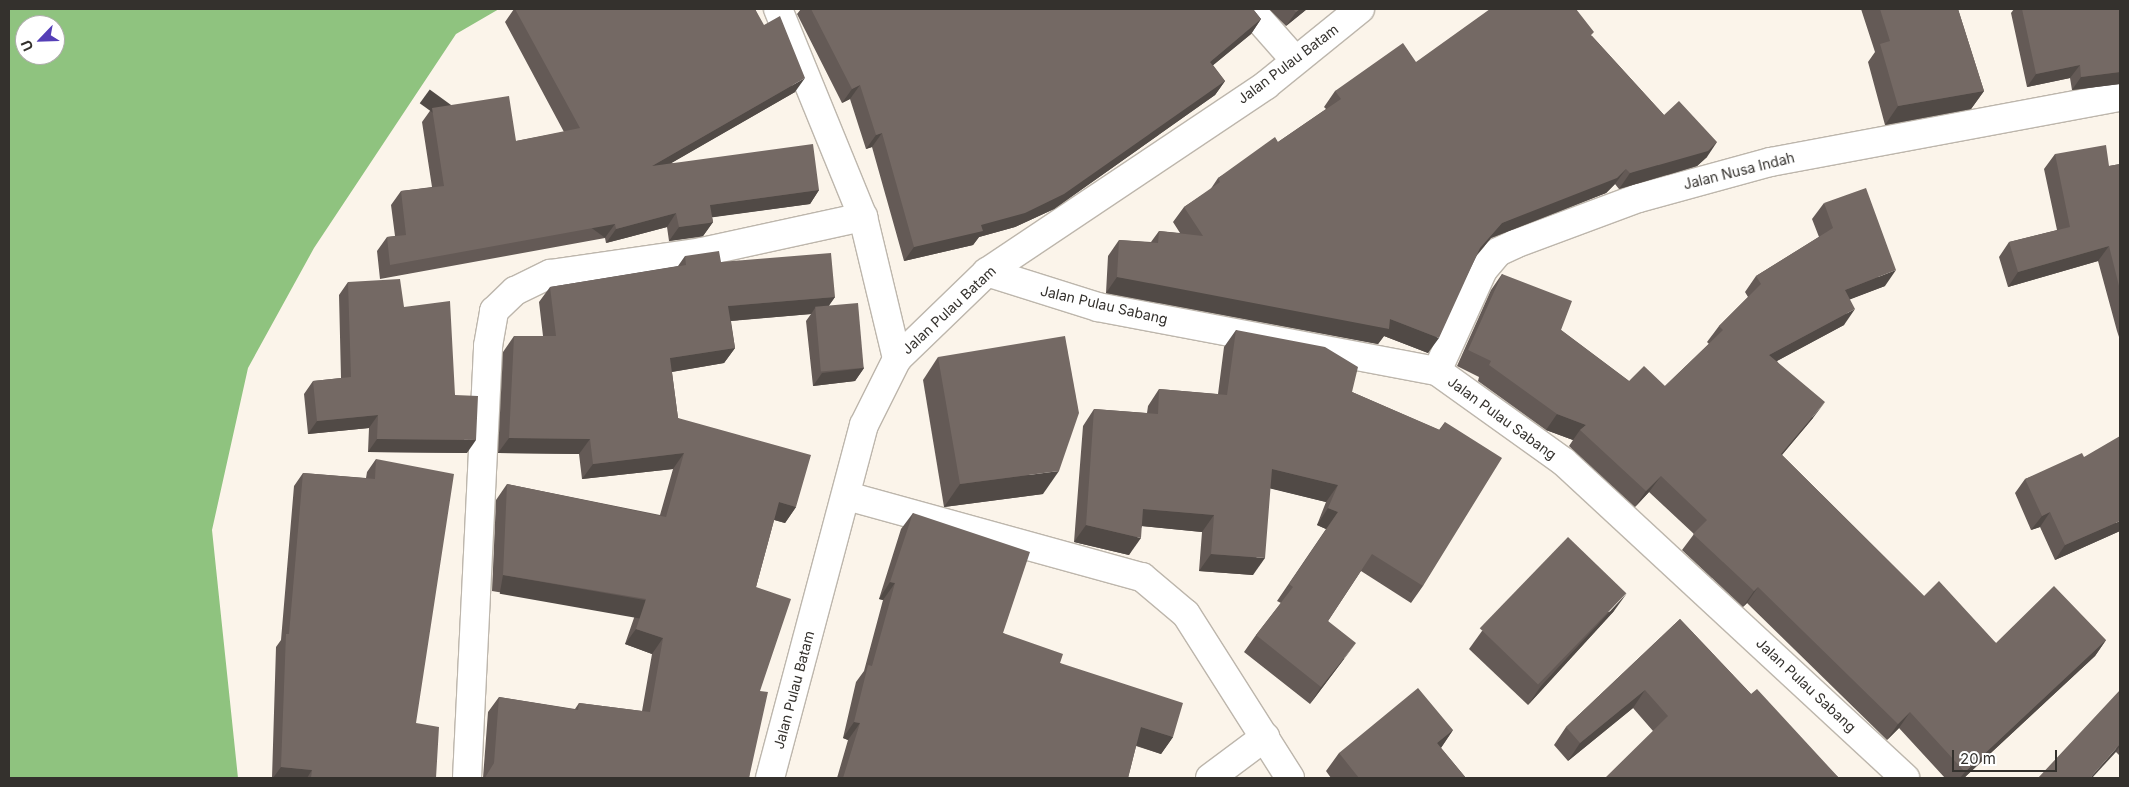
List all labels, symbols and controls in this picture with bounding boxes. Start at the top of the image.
north arrow [15,15,65,65]
street label: Jalan Pulau Batam [1234,21,1342,107]
text: U [17,38,37,54]
street label: Jalan Nusa Indah [1682,149,1796,193]
street label: Jalan Pulau Batam [899,262,999,358]
street label: Jalan Pulau Sabang [1039,282,1169,328]
street label: Jalan Pulau Sabang [1444,373,1560,463]
street label: Jalan Pulau Batam [770,629,818,751]
street label: Jalan Pulau Sabang [1753,634,1859,736]
scale bar [1954,740,2059,772]
text: 20 m [1960,749,1996,768]

